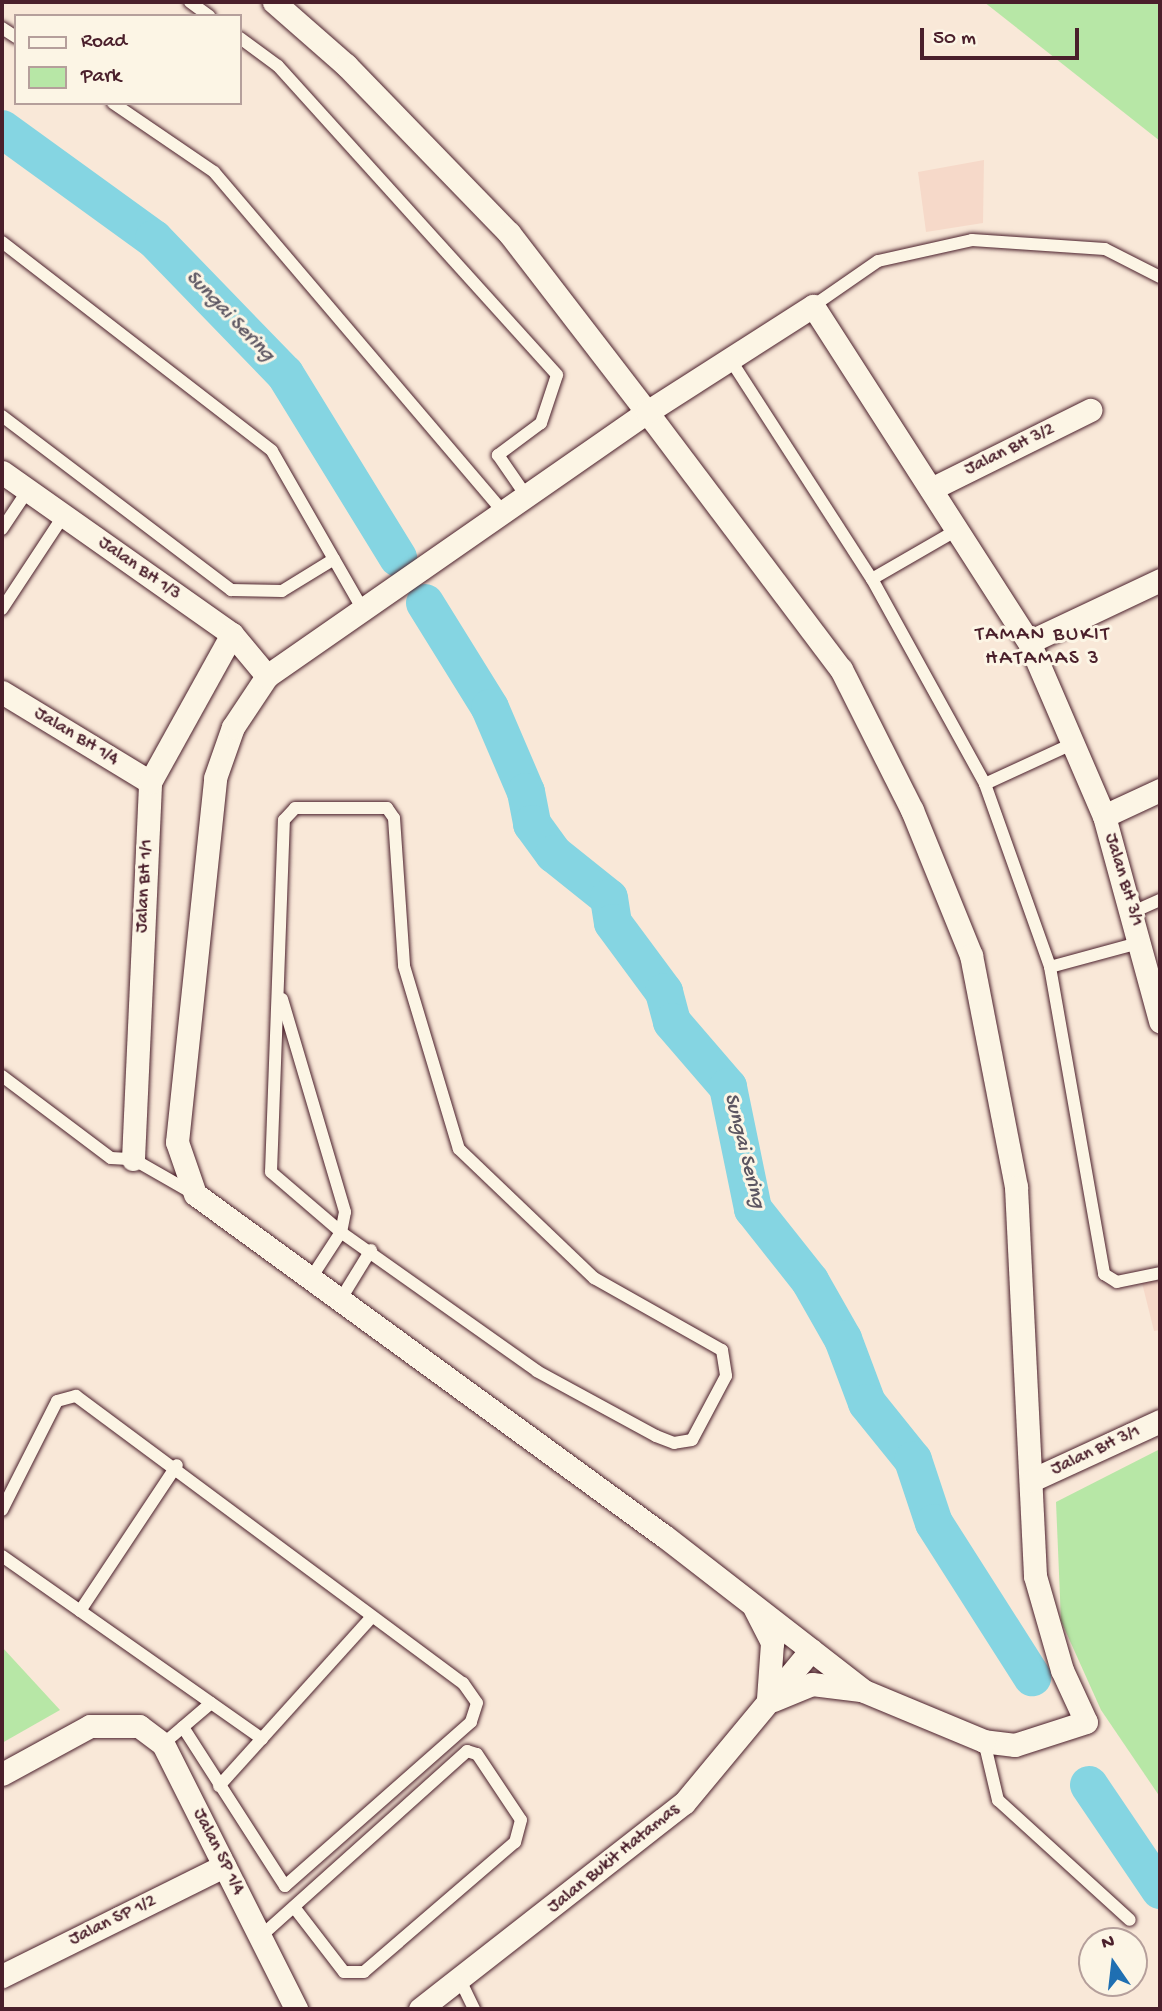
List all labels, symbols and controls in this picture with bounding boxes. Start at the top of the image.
legend [14,14,242,105]
scale bar [924,14,1083,58]
text: 50 m [933,27,976,52]
text: Road [81,30,127,55]
text: Park [81,65,121,90]
water label: Sungai Sering [179,266,279,368]
street label: Jalan BH 3/2 [961,418,1059,482]
street label: Jalan BH 1/3 [93,532,185,606]
district label: TAMAN BUKIT HATAMAS 3 [977,623,1109,673]
street label: Jalan BH 1/4 [29,703,123,771]
street label: Jalan BH 3/1 [1098,831,1148,929]
street label: Jalan BH 1/1 [131,839,159,933]
water label: Sungai Sering [717,1091,769,1211]
street label: Jalan BH 3/1 [1048,1420,1144,1482]
street label: Jalan Bukit Hatamas [543,1799,685,1919]
street label: Jalan SP 1/4 [187,1805,249,1899]
street label: Jalan SP 1/2 [66,1890,160,1952]
north arrow [1078,1927,1148,1997]
text: N [1099,1930,1117,1956]

